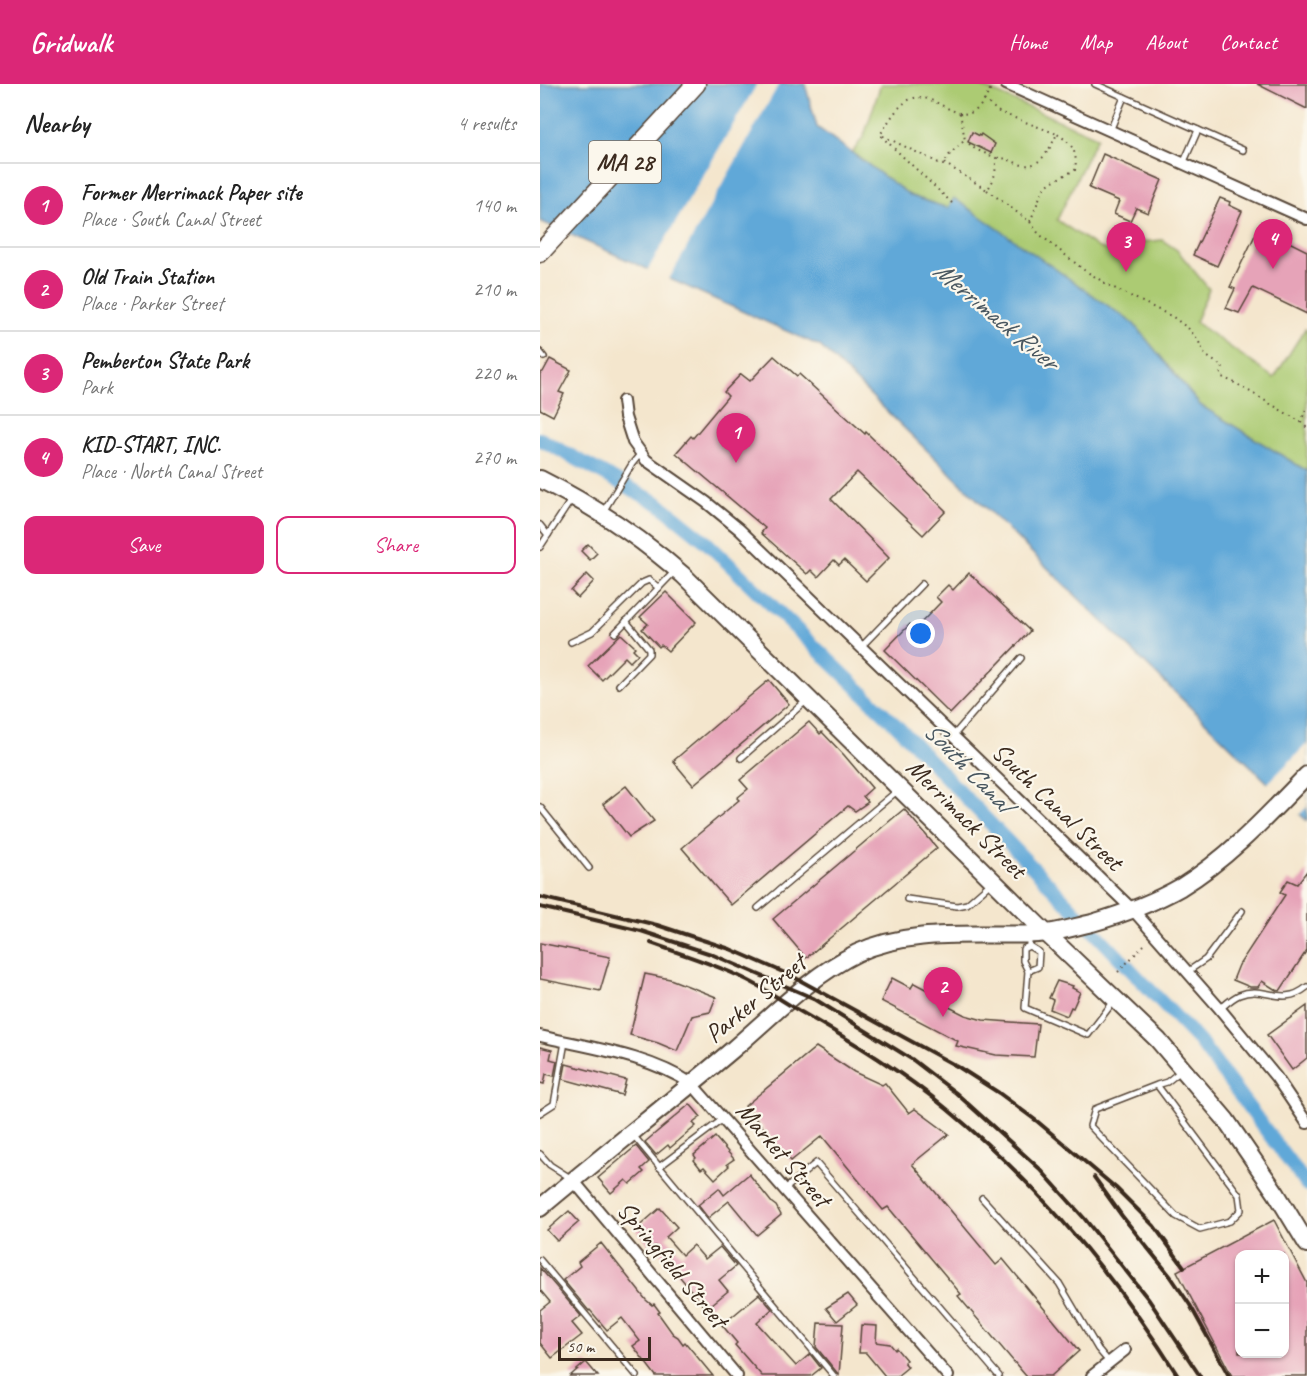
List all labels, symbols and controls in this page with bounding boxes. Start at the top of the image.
text: Gridwalk [30,25,112,60]
text: Home [1009,29,1047,55]
text: Map [1080,29,1112,55]
text: About [1145,29,1187,55]
text: Contact [1220,29,1277,55]
text: Nearby [24,107,89,140]
text: 4 results [457,111,516,136]
road number: MA 28 [589,141,661,183]
text: Former Merrimack Paper site [81,179,302,207]
text: 1 [39,193,48,218]
text: 140 m [473,193,516,218]
text: Place · South Canal Street [81,207,261,232]
pin: 4 [1254,220,1292,269]
pin: 3 [1106,222,1146,272]
water label: Merrimack River [927,253,1069,380]
text: Old Train Station [81,263,214,291]
text: 2 [39,277,48,302]
text: 210 m [473,277,516,302]
text: Place · Parker Street [81,291,223,316]
text: Pemberton State Park [81,347,249,375]
text: 3 [39,361,48,386]
text: 220 m [473,361,516,386]
text: Park [81,375,113,400]
pin: 1 [716,414,756,463]
text: KID-START, INC. [81,431,221,459]
text: 4 [39,445,48,470]
text: 270 m [473,445,516,470]
text: Place · North Canal Street [81,459,262,484]
button: Save [24,516,264,574]
button: Share [276,516,516,574]
your location [906,619,935,648]
water label: South Canal [917,714,1026,825]
street label: South Canal Street [985,735,1132,879]
street label: Merrimack Street [899,751,1036,887]
street label: Parker Street [698,944,815,1050]
pin: 2 [924,968,962,1017]
street label: Market Street [729,1095,841,1216]
street label: Springfield Street [610,1194,737,1337]
map controls [1235,1250,1289,1358]
button: + [1235,1250,1289,1304]
button: − [1235,1304,1289,1358]
scale bar [558,1334,651,1362]
text: 50 m [567,1337,594,1357]

